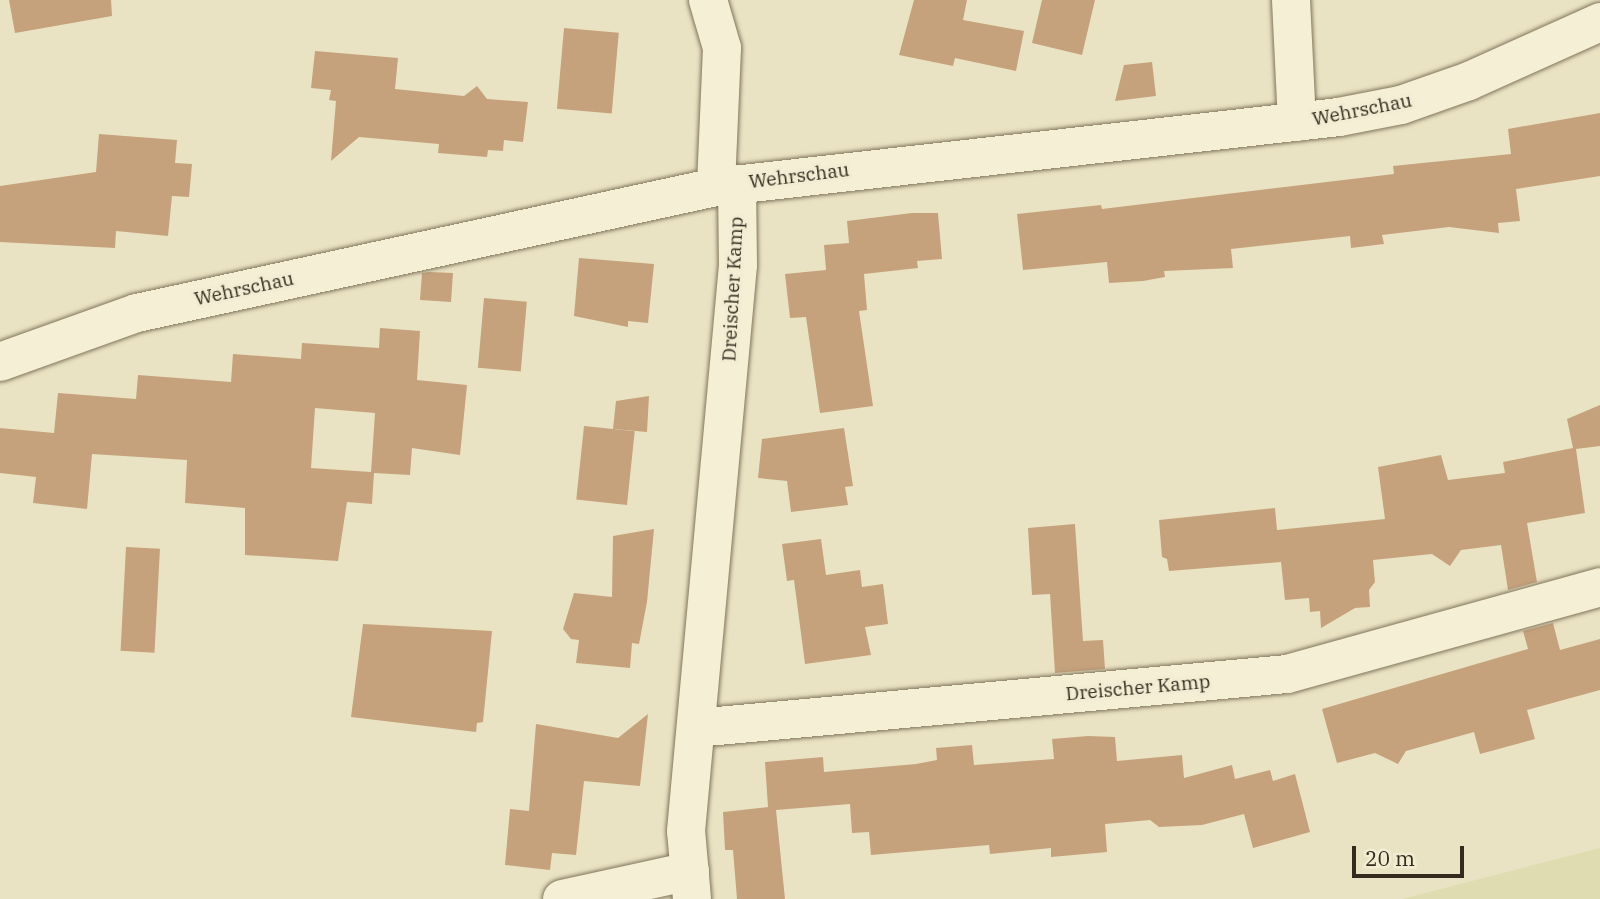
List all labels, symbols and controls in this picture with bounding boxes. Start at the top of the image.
street label: Wehrschau [1310,89,1414,131]
street label: Wehrschau [748,159,850,193]
street label: Dreischer Kamp [718,216,748,362]
street label: Wehrschau [192,267,296,311]
street label: Dreischer Kamp [1065,670,1211,706]
scale bar [1355,832,1467,876]
text: 20 m [1365,844,1415,872]

